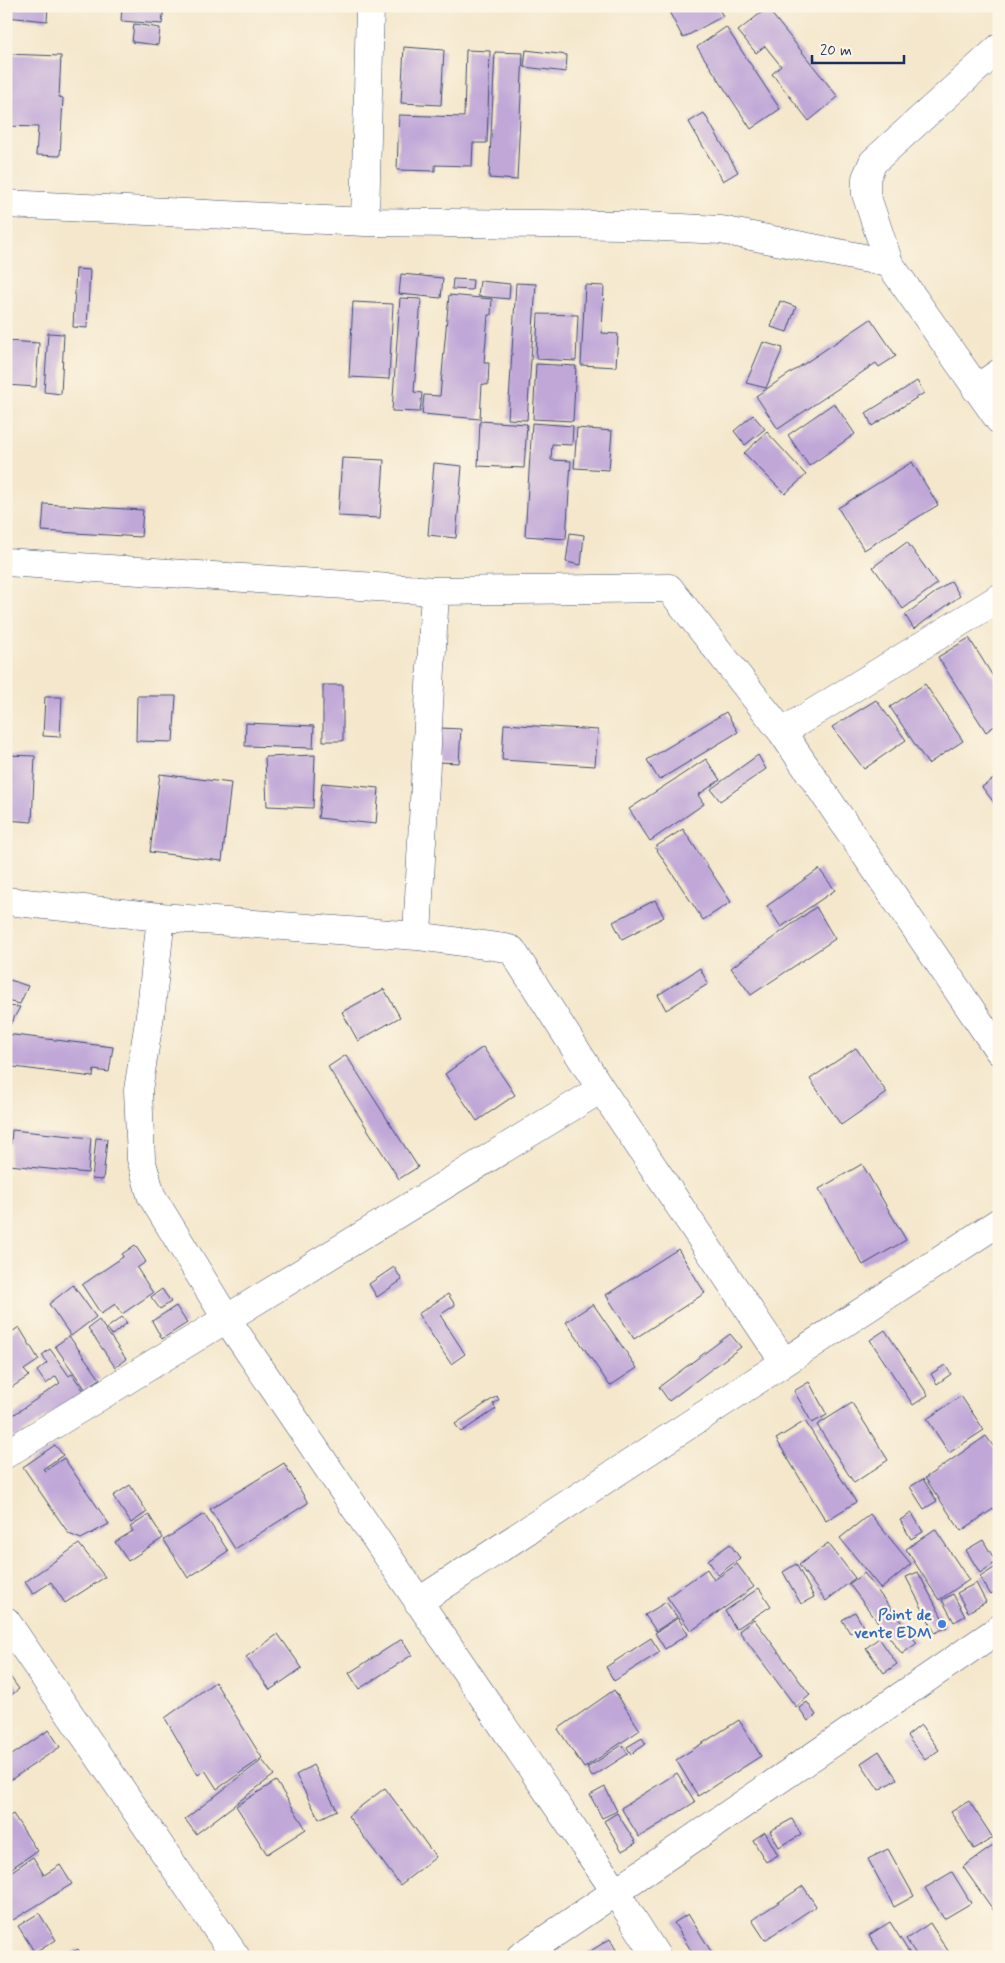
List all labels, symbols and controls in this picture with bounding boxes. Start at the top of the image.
scale bar [812,32,905,64]
text: 20 m [820,41,852,61]
place label: Point de vente EDM [854,1605,932,1644]
marker: Point de vente EDM [936,1618,948,1630]

